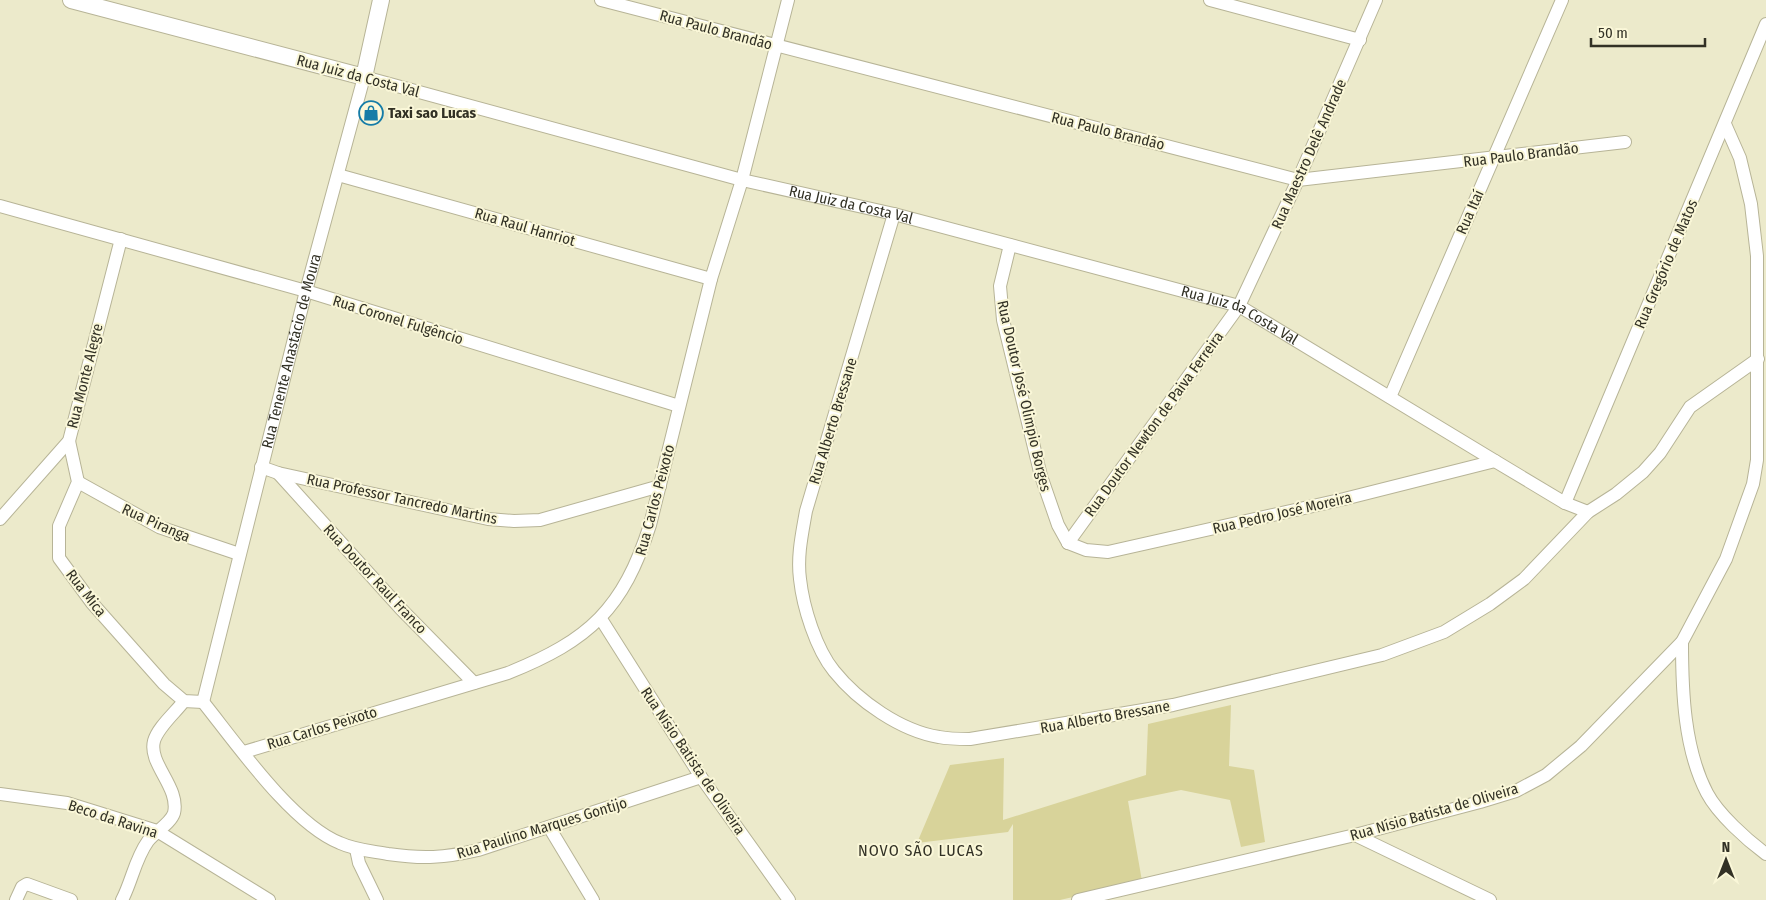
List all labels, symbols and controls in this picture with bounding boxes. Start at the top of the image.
street label: Rua Paulo Brandão [658,6,774,54]
scale bar [1591,15,1705,47]
text: 50 m [1598,24,1628,42]
street label: Rua Juiz da Costa Val [295,51,421,101]
street label: Rua Maestro Delê Andrade [1268,76,1350,232]
shop icon: Taxi sao Lucas [358,100,384,126]
place label: Taxi sao Lucas [388,104,476,122]
street label: Rua Paulo Brandão [1050,108,1167,154]
street label: Rua Paulo Brandão [1462,139,1580,171]
street label: Rua Juiz da Costa Val [787,182,915,228]
street label: Rua Itaí [1452,187,1488,237]
street label: Rua Gregório de Matos [1631,197,1701,331]
street label: Rua Raul Hanriot [473,204,577,250]
street label: Rua Tenente Anastácio de Moura [258,252,325,450]
street label: Rua Juiz da Costa Val [1179,282,1301,349]
street label: Rua Coronel Fulgêncio [331,292,466,348]
street label: Rua Doutor José Olimpio Borges [993,299,1055,493]
street label: Rua Monte Alegre [63,322,107,430]
street label: Rua Doutor Newton de Paiva Ferreira [1081,328,1227,520]
street label: Rua Alberto Bressane [805,356,861,486]
street label: Rua Carlos Peixoto [632,442,678,557]
street label: Rua Professor Tancredo Martins [305,470,499,528]
street label: Rua Pedro José Moreira [1211,488,1353,538]
street label: Rua Piranga [119,500,193,546]
street label: Rua Doutor Raul Franco [319,520,431,638]
street label: Rua Mica [62,566,110,620]
street label: Rua Nísio Batista de Oliveira [637,684,749,838]
street label: Rua Alberto Bressane [1039,697,1171,737]
street label: Rua Carlos Peixoto [265,703,379,753]
street label: Rua Nísio Batista de Oliveira [1348,779,1520,845]
street label: Rua Paulino Marques Gontijo [455,793,629,862]
street label: Beco da Ravina [66,796,160,842]
north arrow [1701,835,1751,885]
text: N [1722,839,1730,856]
district label: NOVO SÃO LUCAS [858,841,984,860]

